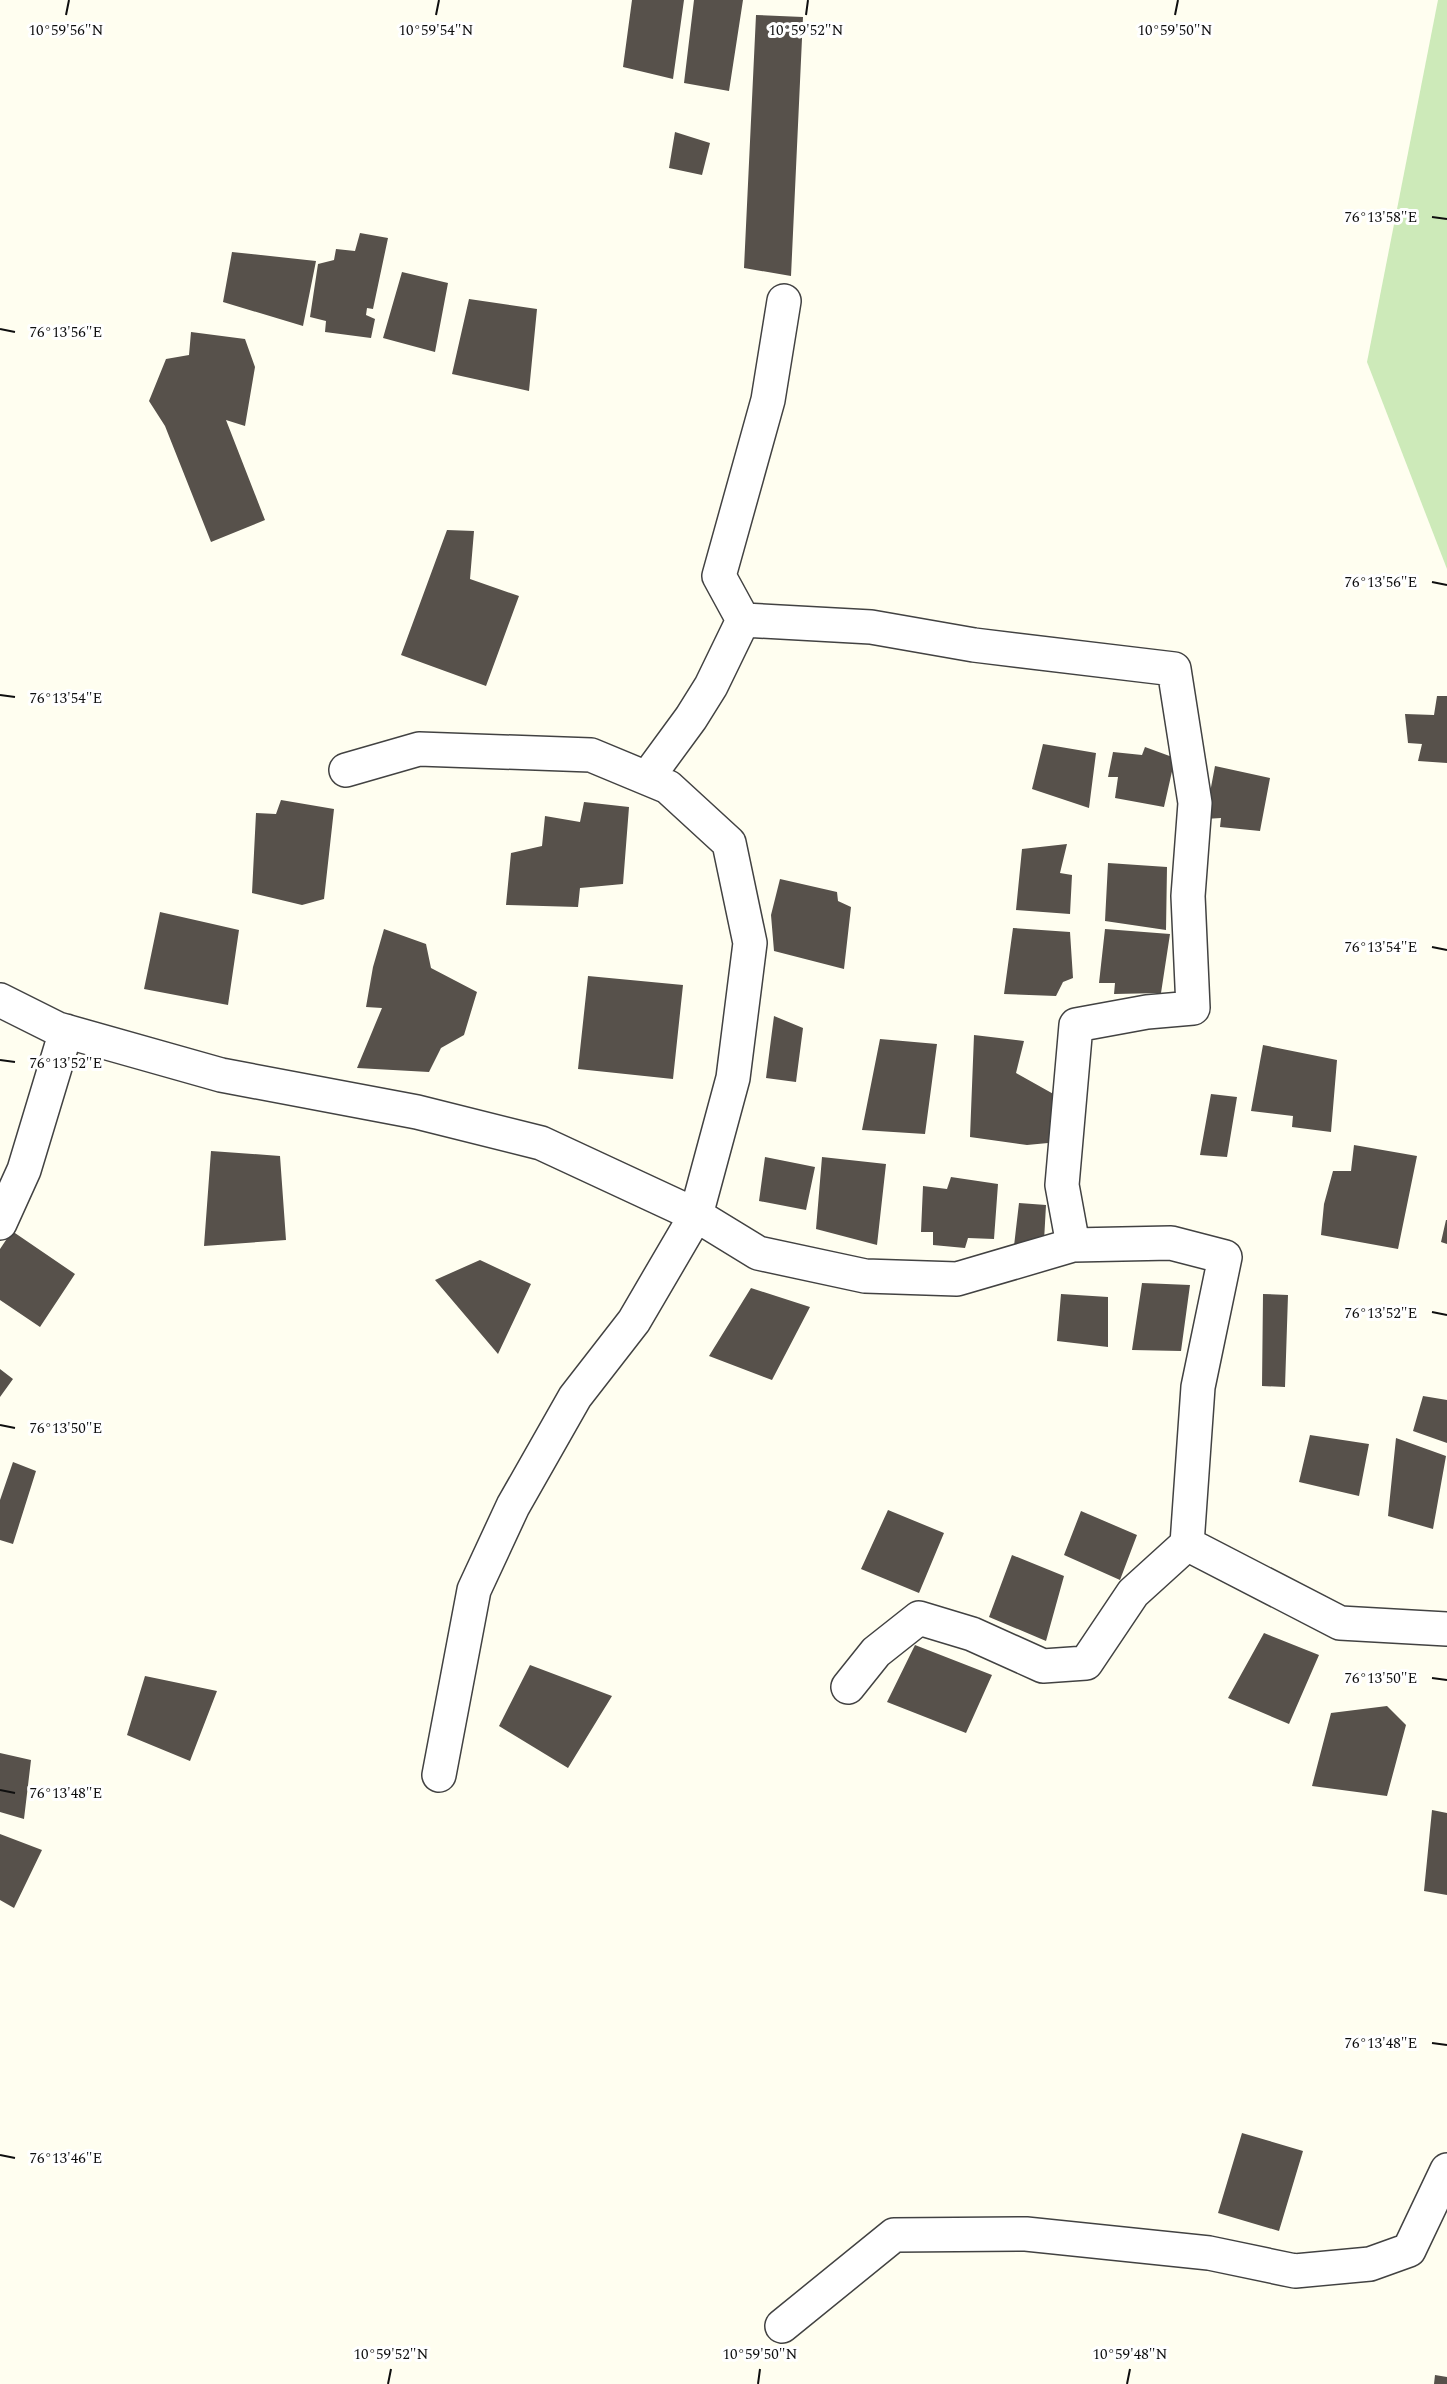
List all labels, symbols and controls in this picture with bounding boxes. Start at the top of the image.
text: 10°59'56"N [29,19,104,42]
text: 10°59'54"N [399,19,474,42]
text: 10°59'52"N [769,19,844,42]
text: 10°59'50"N [1138,19,1213,42]
text: 76°13'58"E [1345,206,1417,229]
text: 76°13'56"E [30,321,102,344]
text: 76°13'56"E [1345,571,1417,594]
text: 76°13'54"E [30,687,102,710]
text: 76°13'54"E [1345,936,1417,959]
text: 76°13'52"E [30,1052,102,1075]
text: 76°13'52"E [1345,1302,1417,1325]
text: 76°13'50"E [30,1417,102,1440]
text: 76°13'50"E [1345,1667,1417,1690]
text: 76°13'48"E [30,1782,102,1805]
text: 76°13'48"E [1345,2032,1417,2055]
text: 76°13'46"E [30,2147,102,2170]
text: 10°59'52"N [354,2343,429,2366]
text: 10°59'50"N [723,2343,798,2366]
text: 10°59'48"N [1093,2343,1168,2366]

